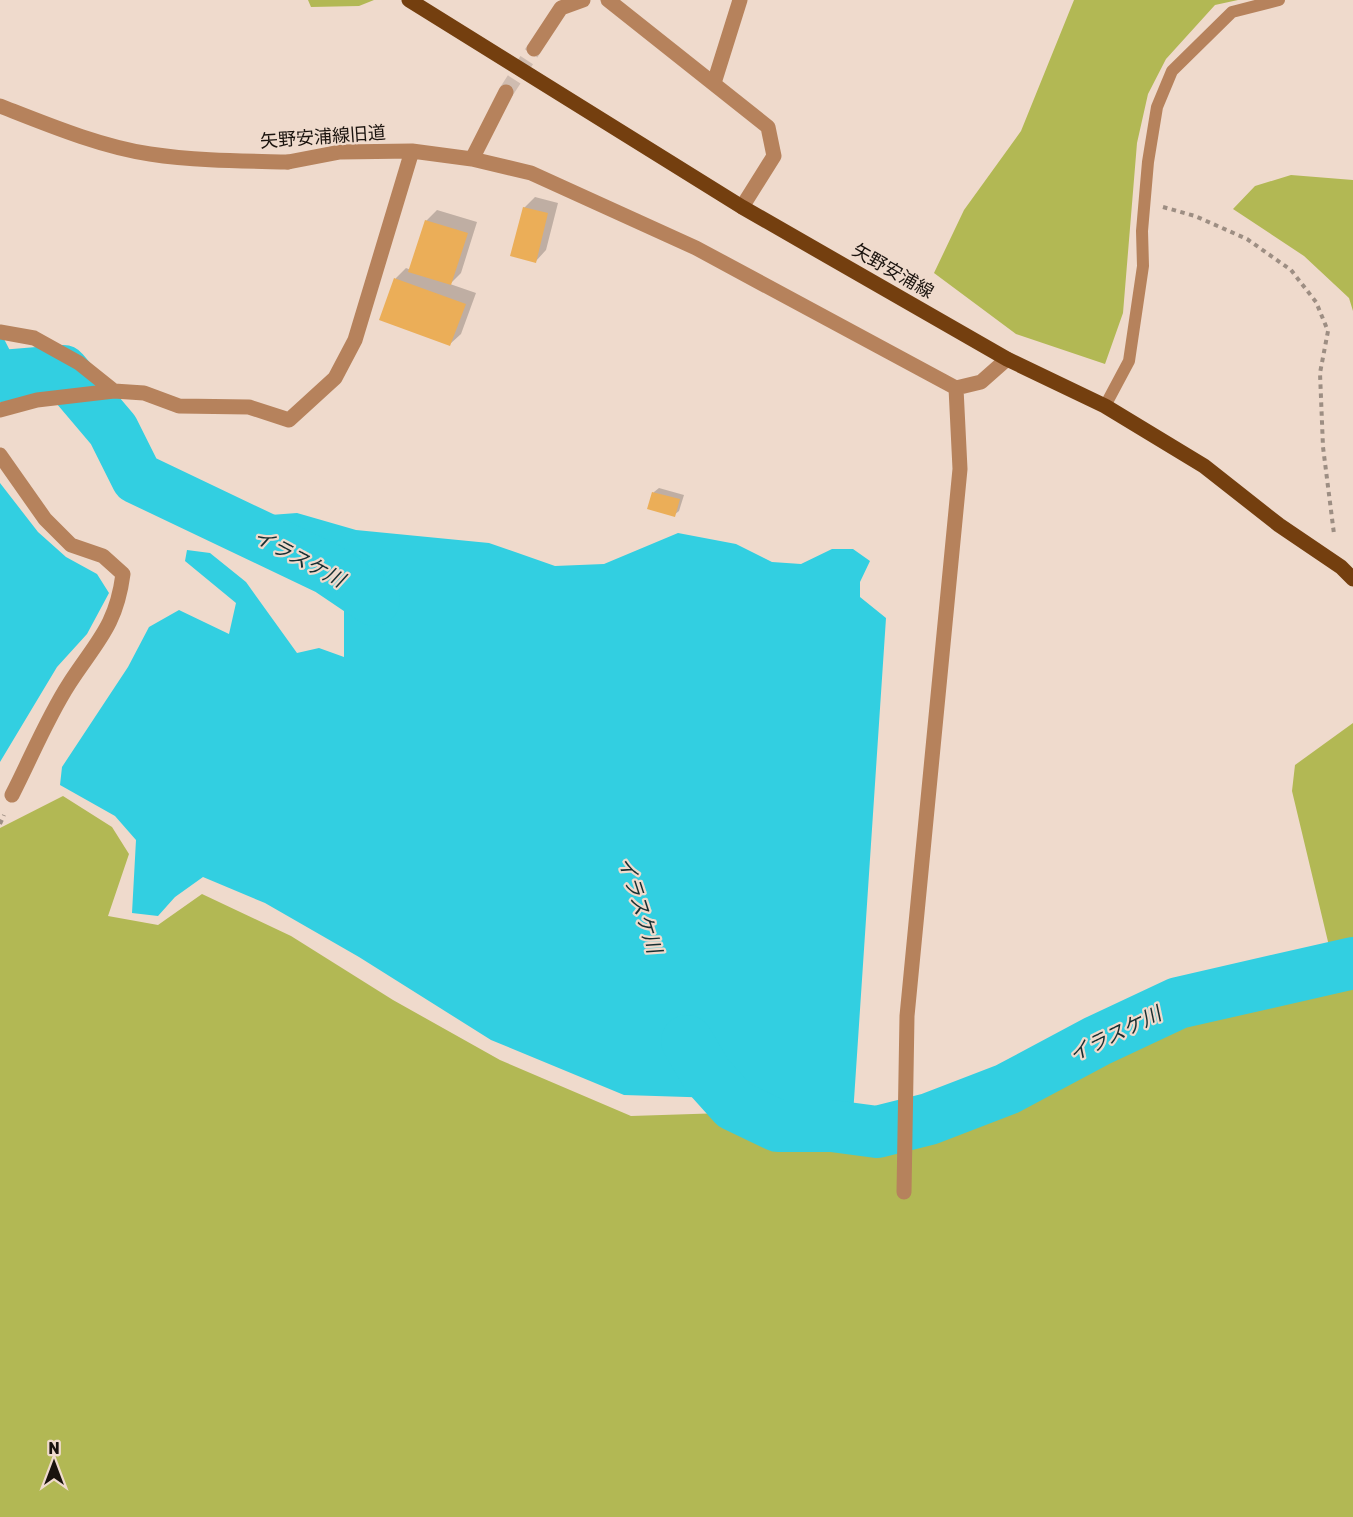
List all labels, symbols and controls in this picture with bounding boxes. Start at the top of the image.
street label: 矢野安浦線旧道 [259,122,387,152]
street label: 矢野安浦線 [849,239,937,303]
water label: イラスケ川 [249,524,350,593]
water label: イラスケ川 [613,854,667,958]
water label: イラスケ川 [1065,1001,1167,1067]
north arrow [24,1433,84,1493]
text: N [48,1439,60,1458]

